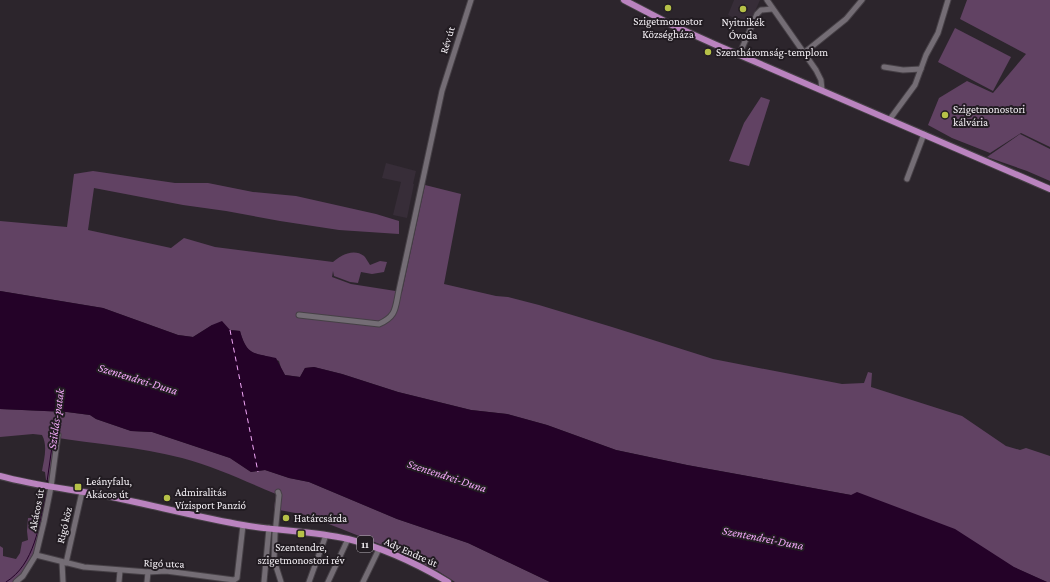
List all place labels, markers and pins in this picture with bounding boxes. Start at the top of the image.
marker: Szigetmonostor Községháza [663,3,673,13]
marker: Nyitnikék Óvoda [738,4,748,14]
place label: Szigetmonostor Községháza [633,15,703,41]
place label: Nyitnikék Óvoda [722,16,765,41]
place label: Szentháromság-templom [716,46,828,59]
marker: Szentháromság-templom [703,47,713,57]
place label: Szigetmonostori kálvária [953,103,1025,128]
marker: Szigetmonostori kálvária [940,110,950,120]
place label: Leányfalu, Akácos út [86,475,132,500]
marker: Leányfalu, Akácos út [73,482,83,492]
place label: Admiralitás Vízisport Panzió [175,486,247,512]
marker: Admiralitás Vízisport Panzió [162,493,172,503]
place label: Határcsárda [294,512,347,524]
marker: Határcsárda [281,513,291,523]
marker: Szentendre, szigetmonostori rév [296,529,306,539]
place label: Szentendre, szigetmonostori rév [257,541,345,567]

